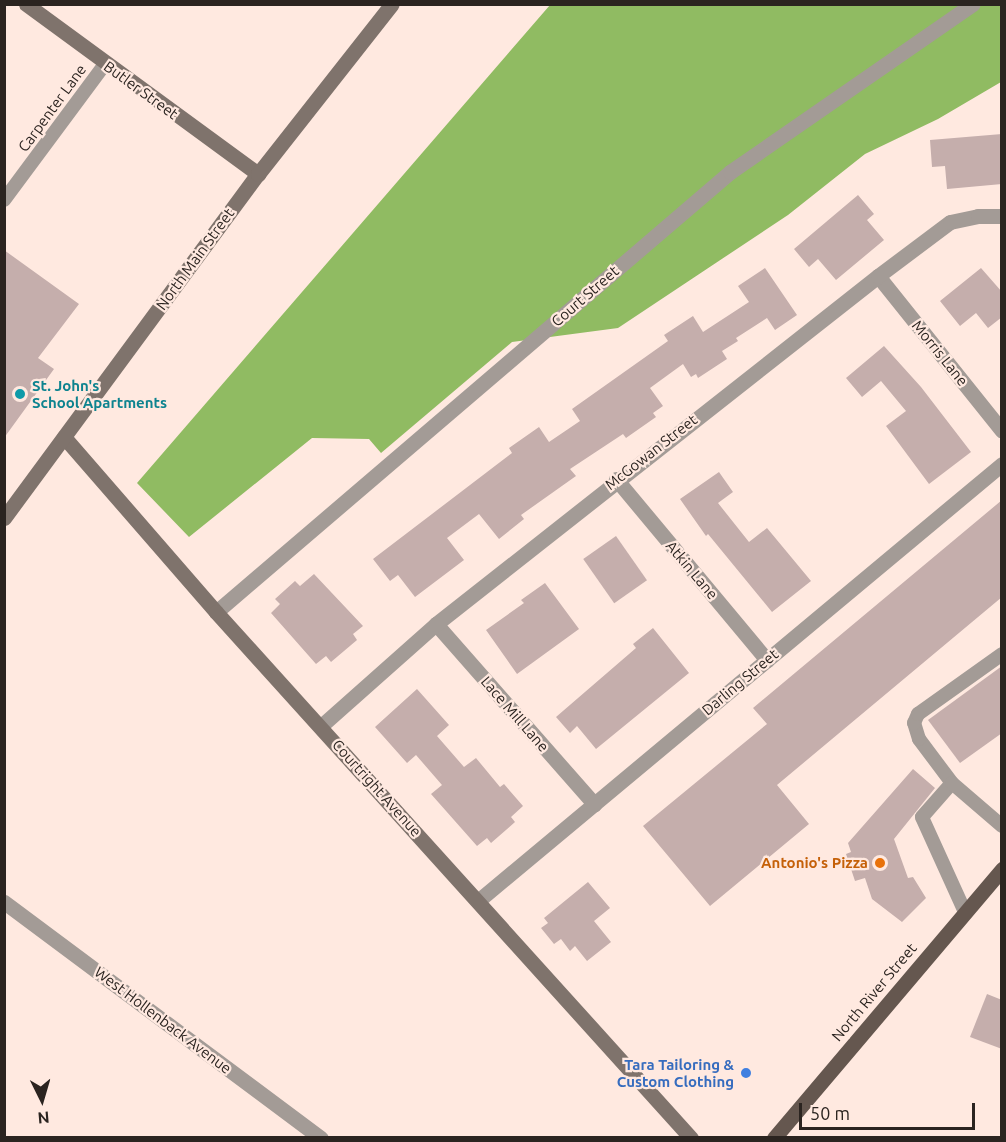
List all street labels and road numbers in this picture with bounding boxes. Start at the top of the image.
street label: Butler Street [100,57,182,123]
street label: Carpenter Lane [14,61,90,155]
street label: North Main Street [152,205,238,313]
street label: Court Street [548,262,622,330]
street label: Morris Lane [908,317,972,389]
street label: McGowan Street [601,410,701,494]
street label: Atkin Lane [662,537,722,603]
street label: Darling Street [698,645,782,719]
street label: Lace Mill Lane [477,673,553,755]
street label: Courtright Avenue [329,736,425,840]
street label: North River Street [828,939,920,1045]
street label: West Hollenback Avenue [91,963,235,1077]

